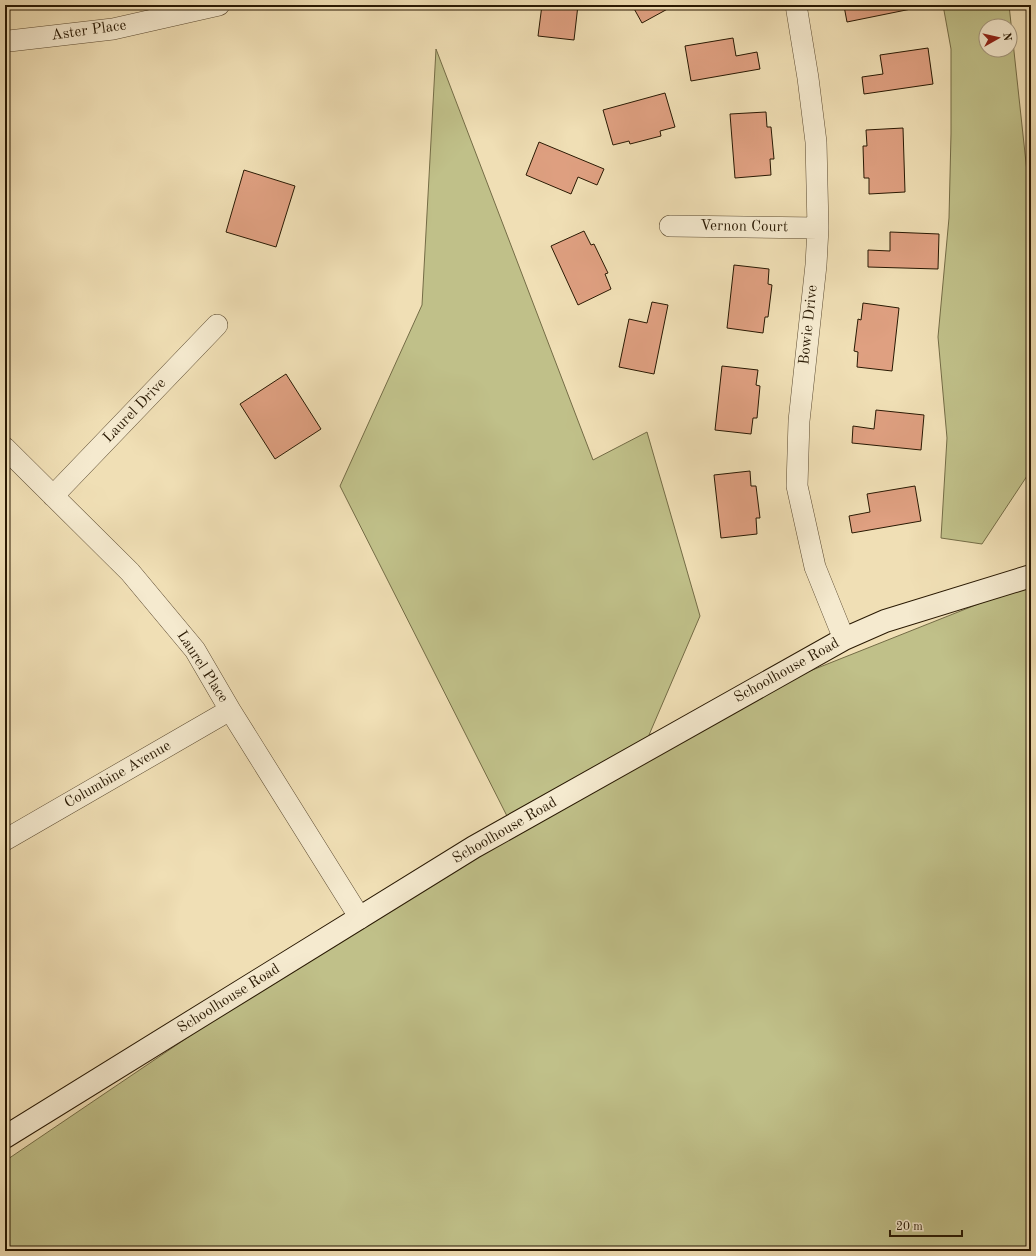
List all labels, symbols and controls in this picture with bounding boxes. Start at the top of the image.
street label: Aster Place [51,18,128,44]
north arrow [978,18,1018,58]
text: N [1000,32,1013,42]
street label: Vernon Court [700,219,788,235]
street label: Bowie Drive [797,284,821,366]
street label: Laurel Drive [101,376,169,446]
street label: Laurel Place [173,629,231,705]
street label: Schoolhouse Road [732,636,842,706]
street label: Columbine Avenue [62,738,174,812]
street label: Schoolhouse Road [450,795,560,867]
street label: Schoolhouse Road [175,961,283,1037]
scale bar [890,1212,962,1238]
text: 20 m [896,1221,923,1233]

